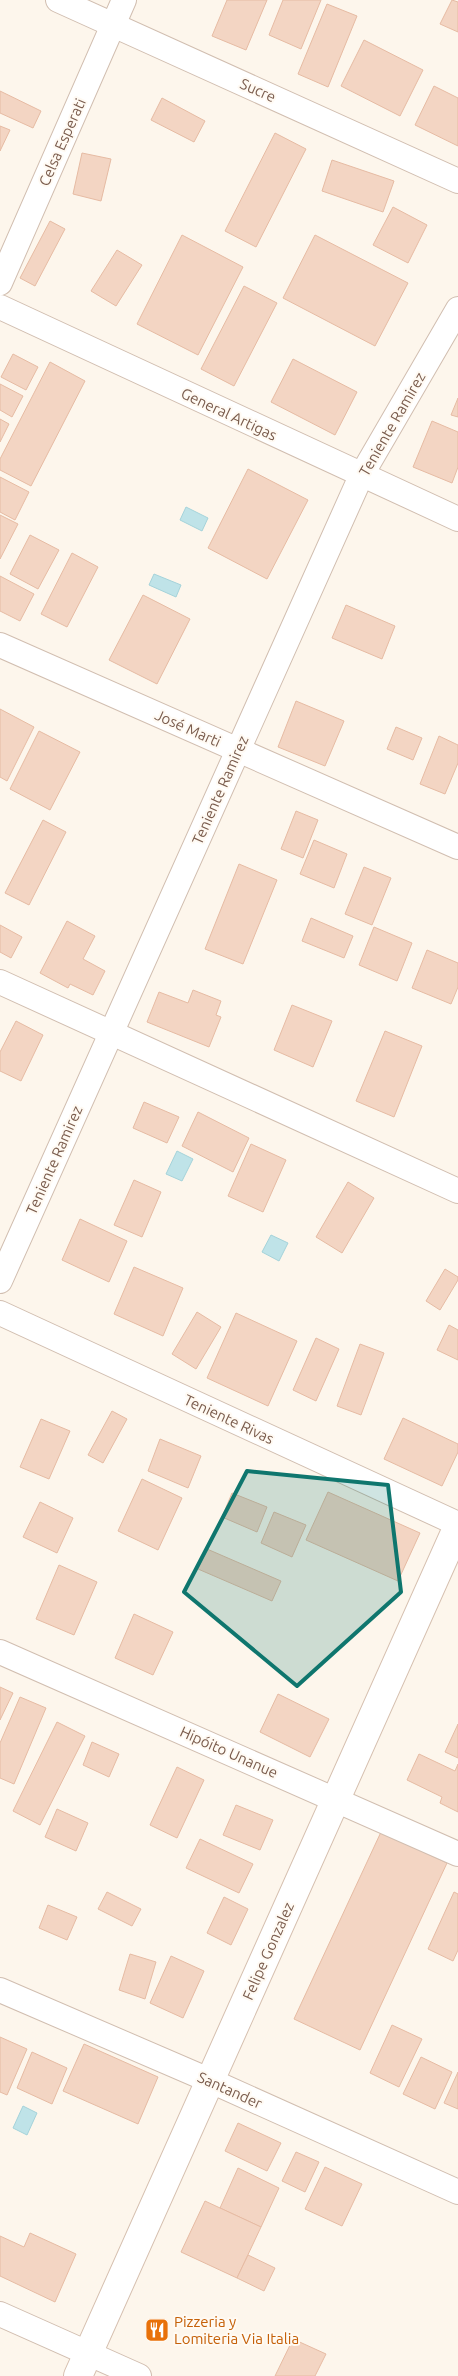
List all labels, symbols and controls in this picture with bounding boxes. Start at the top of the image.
street label: Sucre [237,75,279,105]
street label: Celsa Esperati [35,96,89,188]
street label: Teniente Ramirez [355,369,429,479]
street label: General Artigas [178,384,280,444]
street label: José Marti [152,706,224,750]
street label: Teniente Ramirez [188,733,252,847]
street label: Teniente Ramirez [22,1103,86,1217]
street label: Teniente Rivas [181,1391,277,1447]
street label: Hipóito Unanue [177,1723,281,1781]
street label: Felipe Gonzalez [239,1899,297,2003]
street label: Santander [195,2068,265,2112]
place label: Pizzeria y Lomiteria Via Italia [174,2313,299,2347]
restaurant icon: Pizzeria y Lomiteria Via Italia [144,2317,170,2343]

